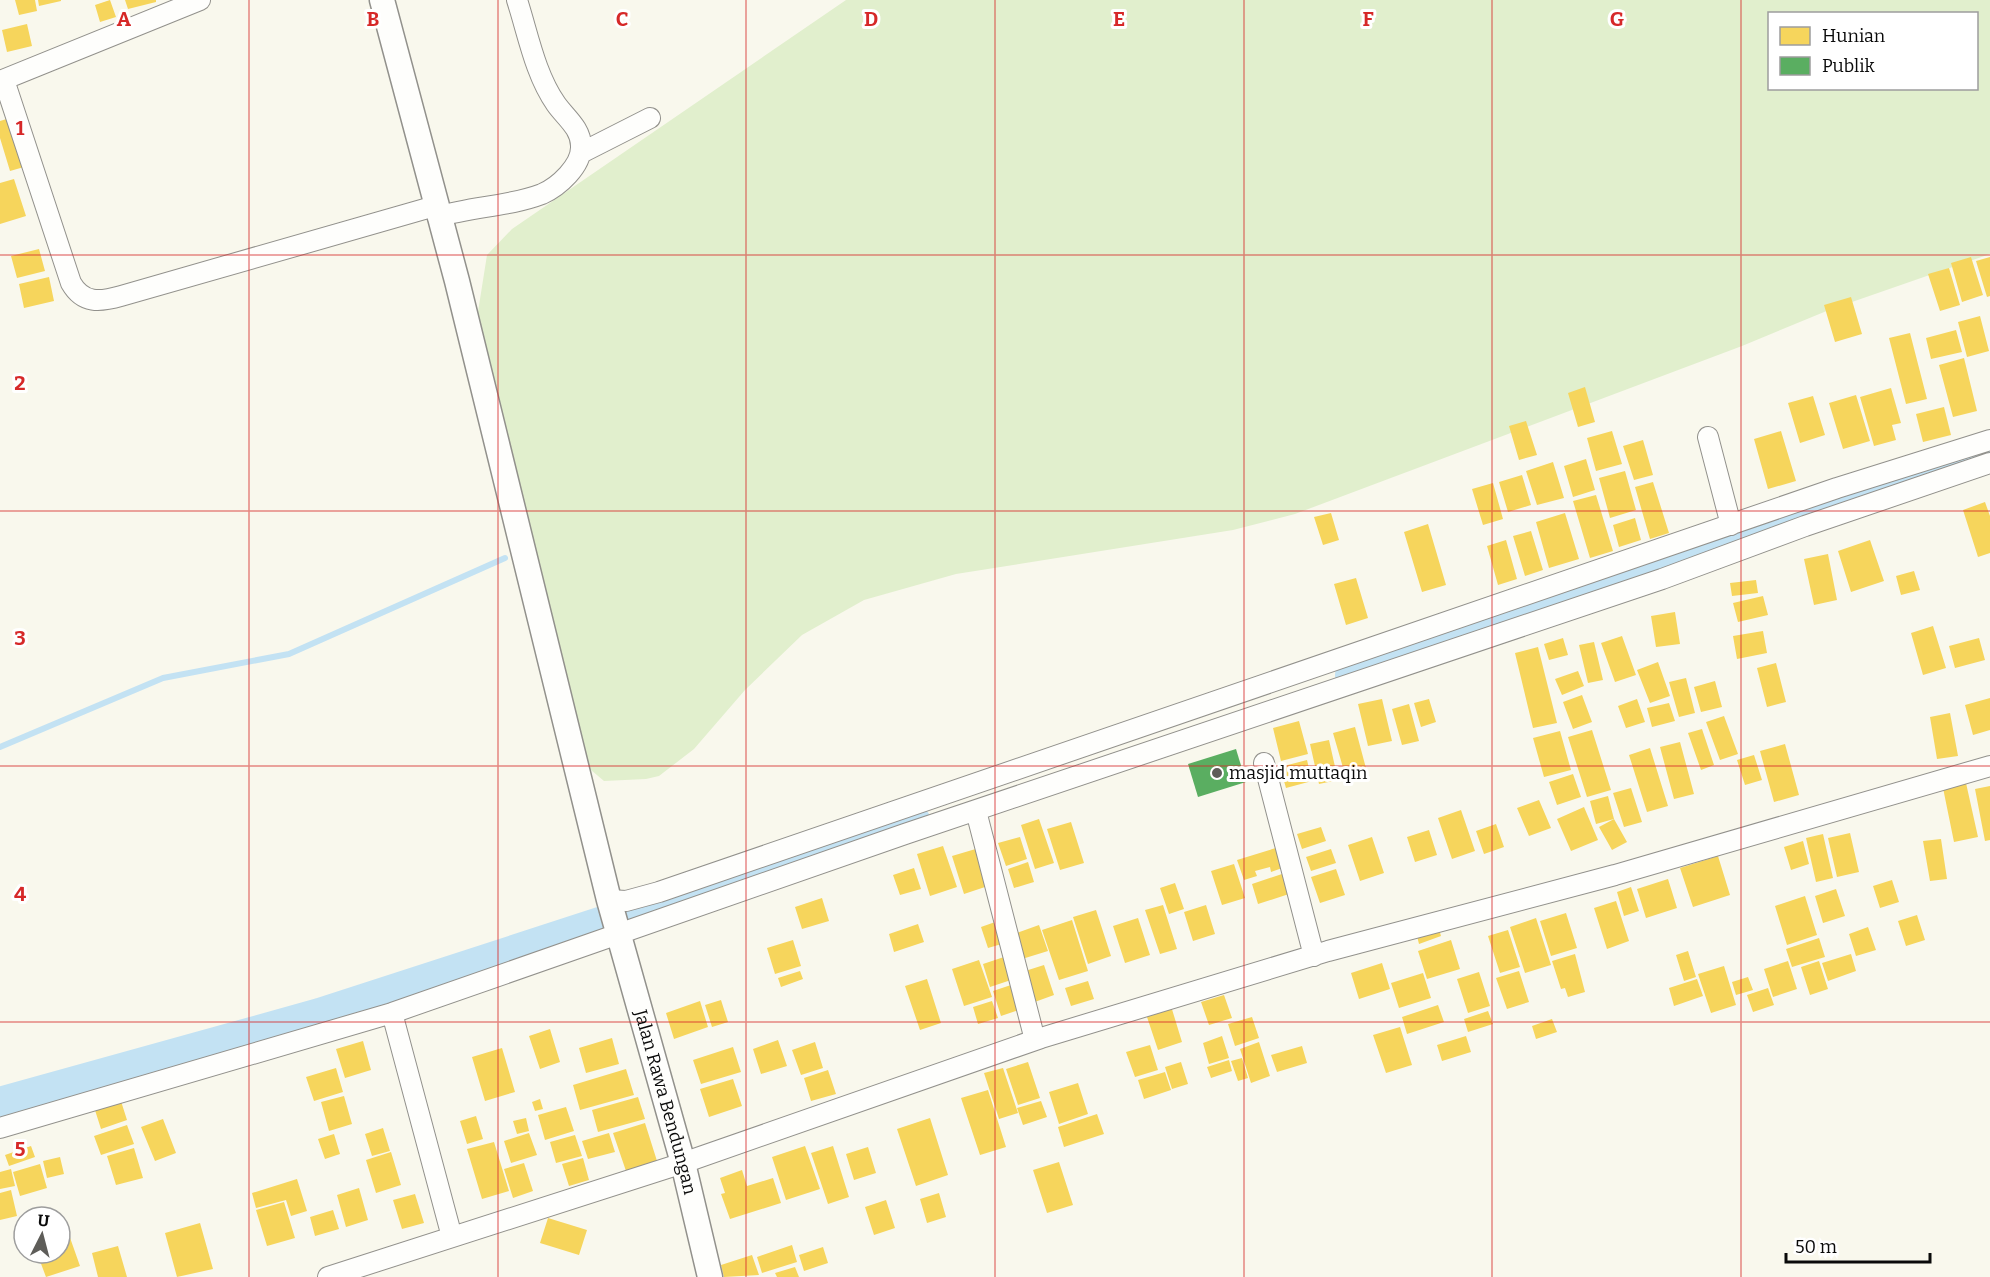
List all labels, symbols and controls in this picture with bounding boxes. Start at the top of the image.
text: A [117,7,132,31]
text: B [367,7,380,31]
text: C [616,7,628,31]
text: D [864,7,878,31]
text: E [1113,7,1125,31]
text: F [1362,7,1374,31]
text: G [1610,7,1624,31]
legend [1768,12,1978,90]
text: Hunian [1822,25,1886,47]
text: Publik [1822,55,1876,77]
text: 1 [16,116,25,140]
text: 2 [14,371,26,395]
text: 3 [14,626,26,650]
place label: masjid muttaqin [1229,762,1368,784]
marker: masjid muttaqin [1210,766,1224,780]
text: 4 [14,882,26,906]
street label: Jalan Rawa Bendungan [629,1006,701,1197]
text: 5 [15,1137,26,1161]
north arrow [12,1205,72,1265]
text: U [37,1211,51,1231]
scale bar [1786,1226,1930,1264]
text: 50 m [1795,1236,1837,1258]

